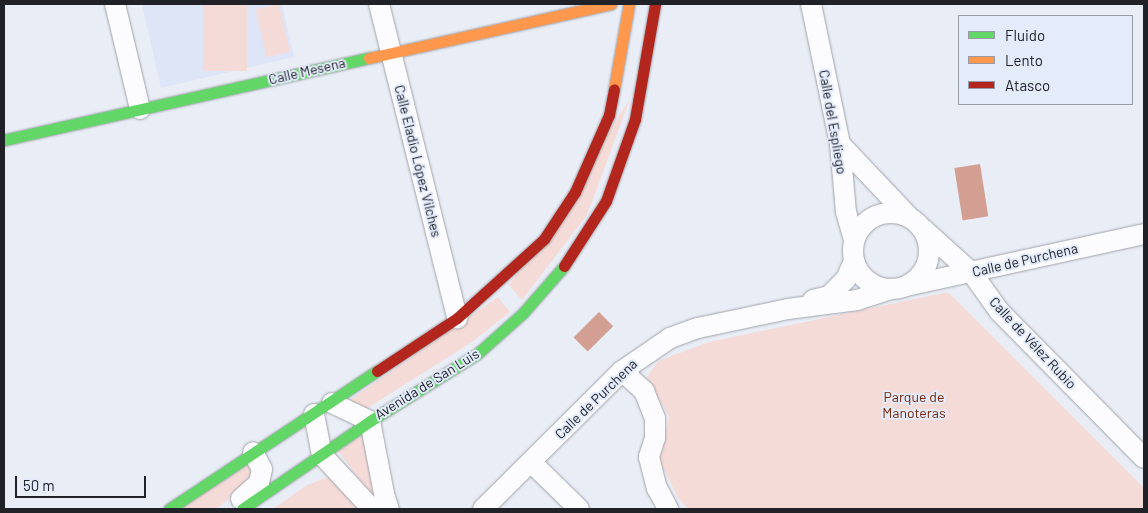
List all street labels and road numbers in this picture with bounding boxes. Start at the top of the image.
street label: Calle Mesena [267,54,347,88]
street label: Calle del Espliego [816,69,850,175]
street label: Calle Eladio López Vilches [391,83,445,239]
street label: Calle de Purchena [971,240,1079,280]
street label: Calle de Vélez Rubio [986,293,1080,393]
street label: Avenida de San Luis [372,345,482,423]
street label: Calle de Purchena [551,355,641,443]

